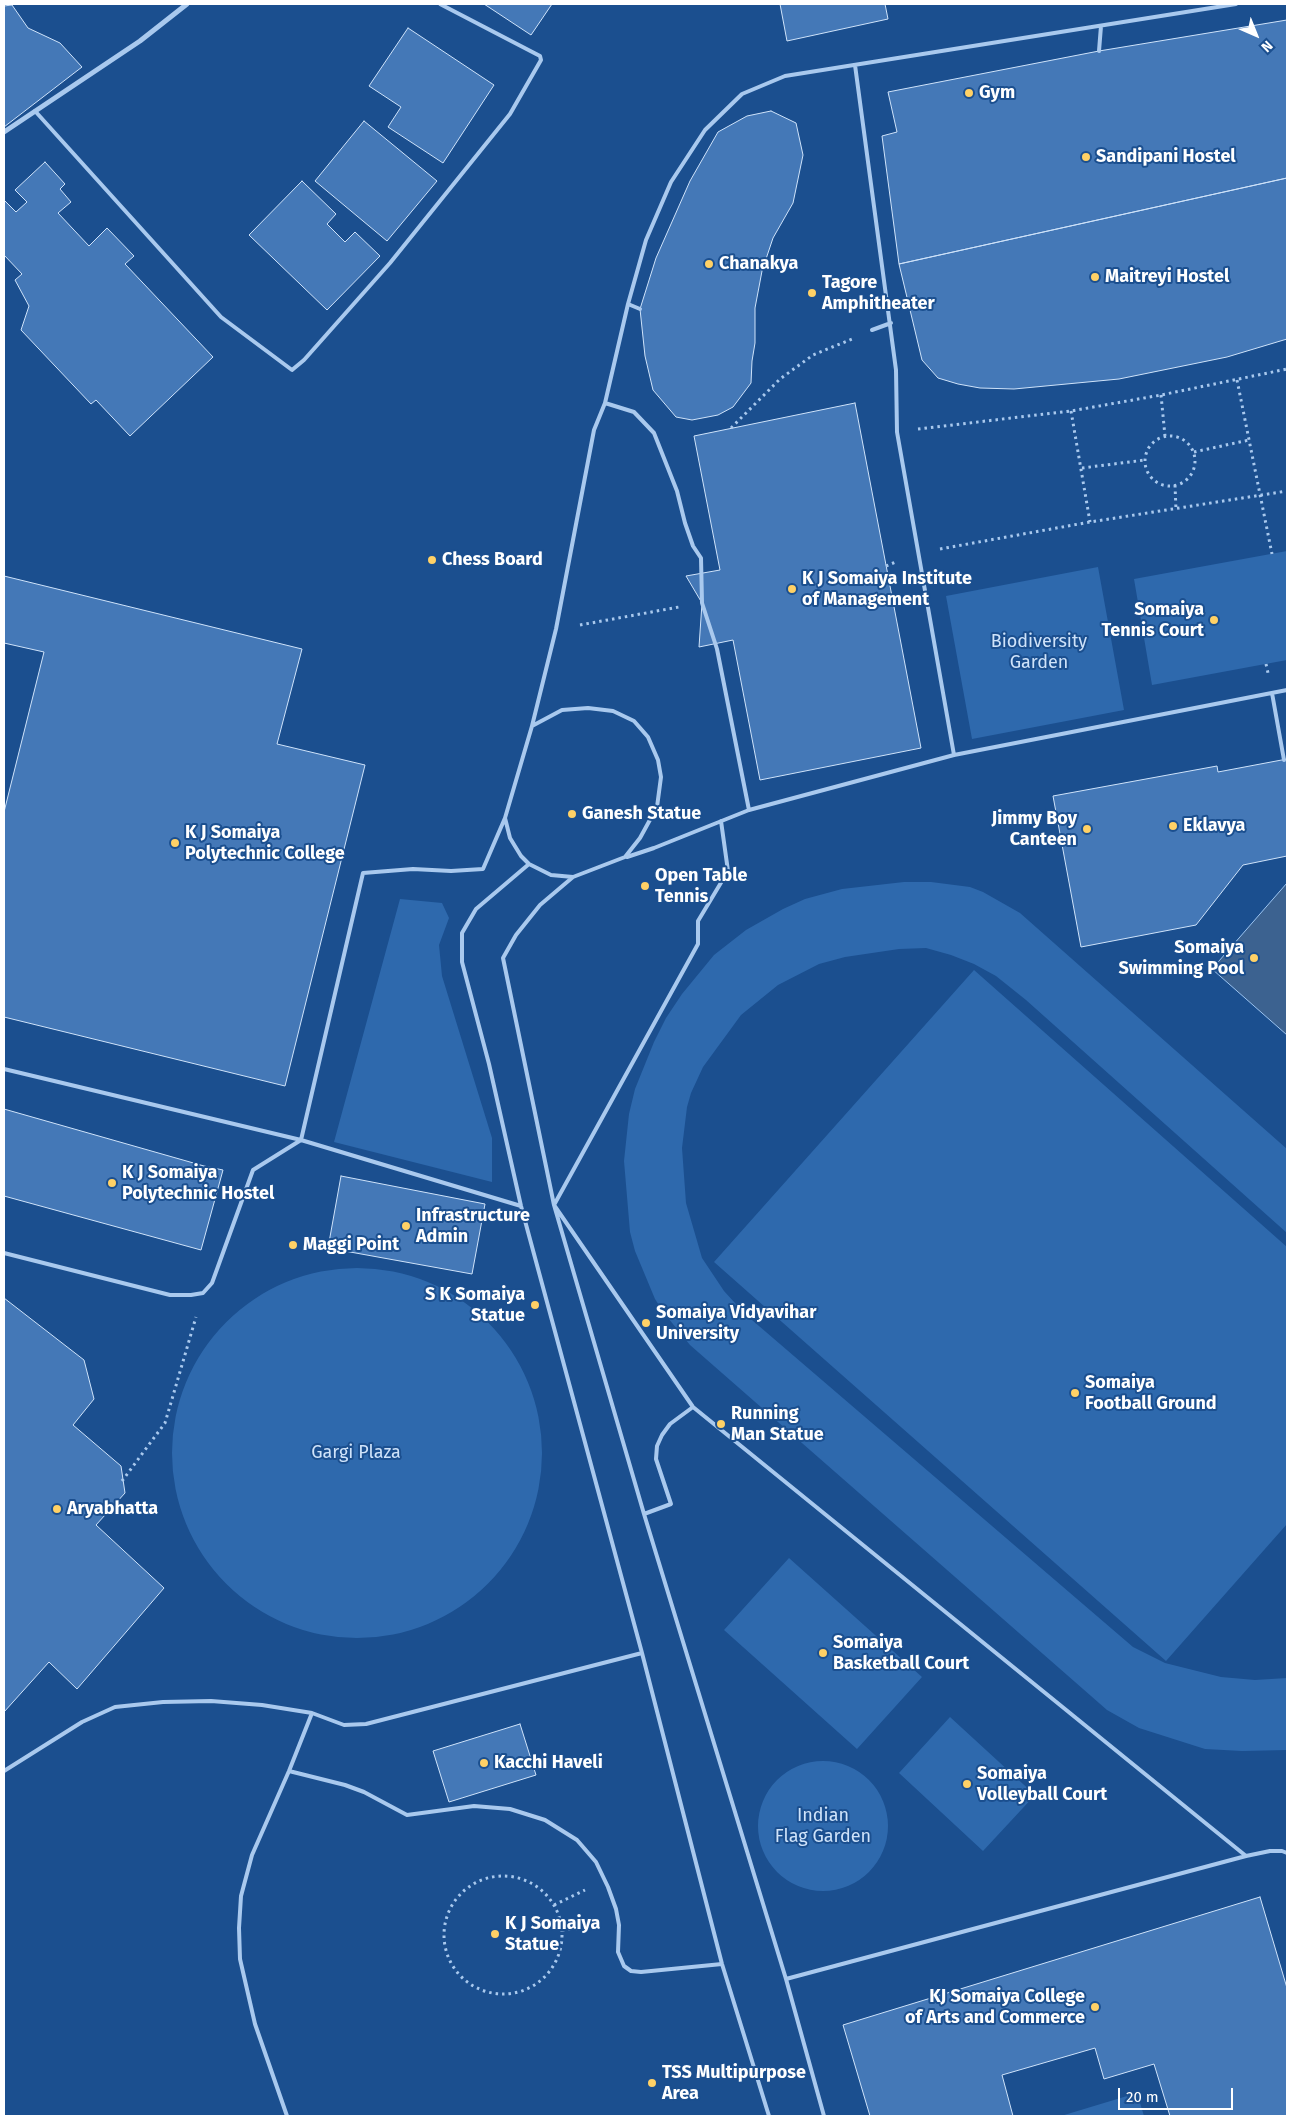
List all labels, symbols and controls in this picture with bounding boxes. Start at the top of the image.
north arrow [1231,10,1281,60]
text: N [1258,37,1276,55]
place label: Gym [979,82,1015,104]
marker: Gym [963,87,975,99]
place label: Sandipani Hostel [1096,146,1236,168]
marker: Sandipani Hostel [1080,151,1092,163]
place label: Chanakya [719,253,798,275]
marker: Chanakya [703,258,715,270]
place label: Maitreyi Hostel [1105,266,1229,288]
marker: Maitreyi Hostel [1089,271,1101,283]
place label: Tagore Amphitheater [822,272,935,314]
marker: Tagore Amphitheater [806,287,818,299]
place label: Chess Board [442,549,543,571]
marker: Chess Board [426,554,438,566]
place label: K J Somaiya Institute of Management [802,568,972,610]
marker: K J Somaiya Institute of Management [786,583,798,595]
place label: Somaiya Tennis Court [1102,599,1204,642]
marker: Somaiya Tennis Court [1208,614,1220,626]
park label: Biodiversity Garden [991,631,1087,674]
place label: Ganesh Statue [582,803,701,825]
marker: Ganesh Statue [566,808,578,820]
place label: Jimmy Boy Canteen [992,808,1077,851]
place label: Eklavya [1183,815,1245,837]
marker: Eklavya [1167,820,1179,832]
place label: K J Somaiya Polytechnic College [185,822,345,864]
marker: Jimmy Boy Canteen [1081,823,1093,835]
marker: K J Somaiya Polytechnic College [169,837,181,849]
place label: Open Table Tennis [655,865,747,908]
marker: Open Table Tennis [639,880,651,892]
place label: Somaiya Swimming Pool [1118,937,1244,980]
marker: Somaiya Swimming Pool [1248,952,1260,964]
place label: K J Somaiya Polytechnic Hostel [122,1162,274,1204]
marker: K J Somaiya Polytechnic Hostel [106,1177,118,1189]
place label: Infrastructure Admin [416,1205,530,1248]
marker: Infrastructure Admin [400,1220,412,1232]
place label: Maggi Point [303,1234,399,1256]
marker: Maggi Point [287,1239,299,1251]
place label: S K Somaiya Statue [425,1284,525,1326]
marker: S K Somaiya Statue [529,1299,541,1311]
place label: Somaiya Vidyavihar University [656,1302,816,1345]
marker: Somaiya Vidyavihar University [640,1317,652,1329]
place label: Somaiya Football Ground [1085,1372,1217,1415]
marker: Somaiya Football Ground [1069,1387,1081,1399]
place label: Running Man Statue [731,1403,824,1446]
marker: Running Man Statue [715,1418,727,1430]
park label: Gargi Plaza [311,1442,401,1464]
place label: Aryabhatta [67,1498,158,1520]
marker: Aryabhatta [51,1503,63,1515]
place label: Somaiya Basketball Court [833,1632,969,1675]
marker: Somaiya Basketball Court [817,1647,829,1659]
place label: Kacchi Haveli [494,1752,603,1774]
marker: Kacchi Haveli [478,1757,490,1769]
place label: Somaiya Volleyball Court [977,1763,1107,1806]
marker: Somaiya Volleyball Court [961,1778,973,1790]
park label: Indian Flag Garden [775,1805,871,1848]
place label: K J Somaiya Statue [505,1913,600,1956]
marker: K J Somaiya Statue [489,1928,501,1940]
place label: KJ Somaiya College of Arts and Commerce [905,1986,1085,2028]
marker: KJ Somaiya College of Arts and Commerce [1089,2001,1101,2013]
place label: TSS Multipurpose Area [662,2062,806,2104]
marker: TSS Multipurpose Area [646,2077,658,2089]
scale bar [1121,2078,1236,2110]
text: 20 m [1126,2088,1159,2106]

